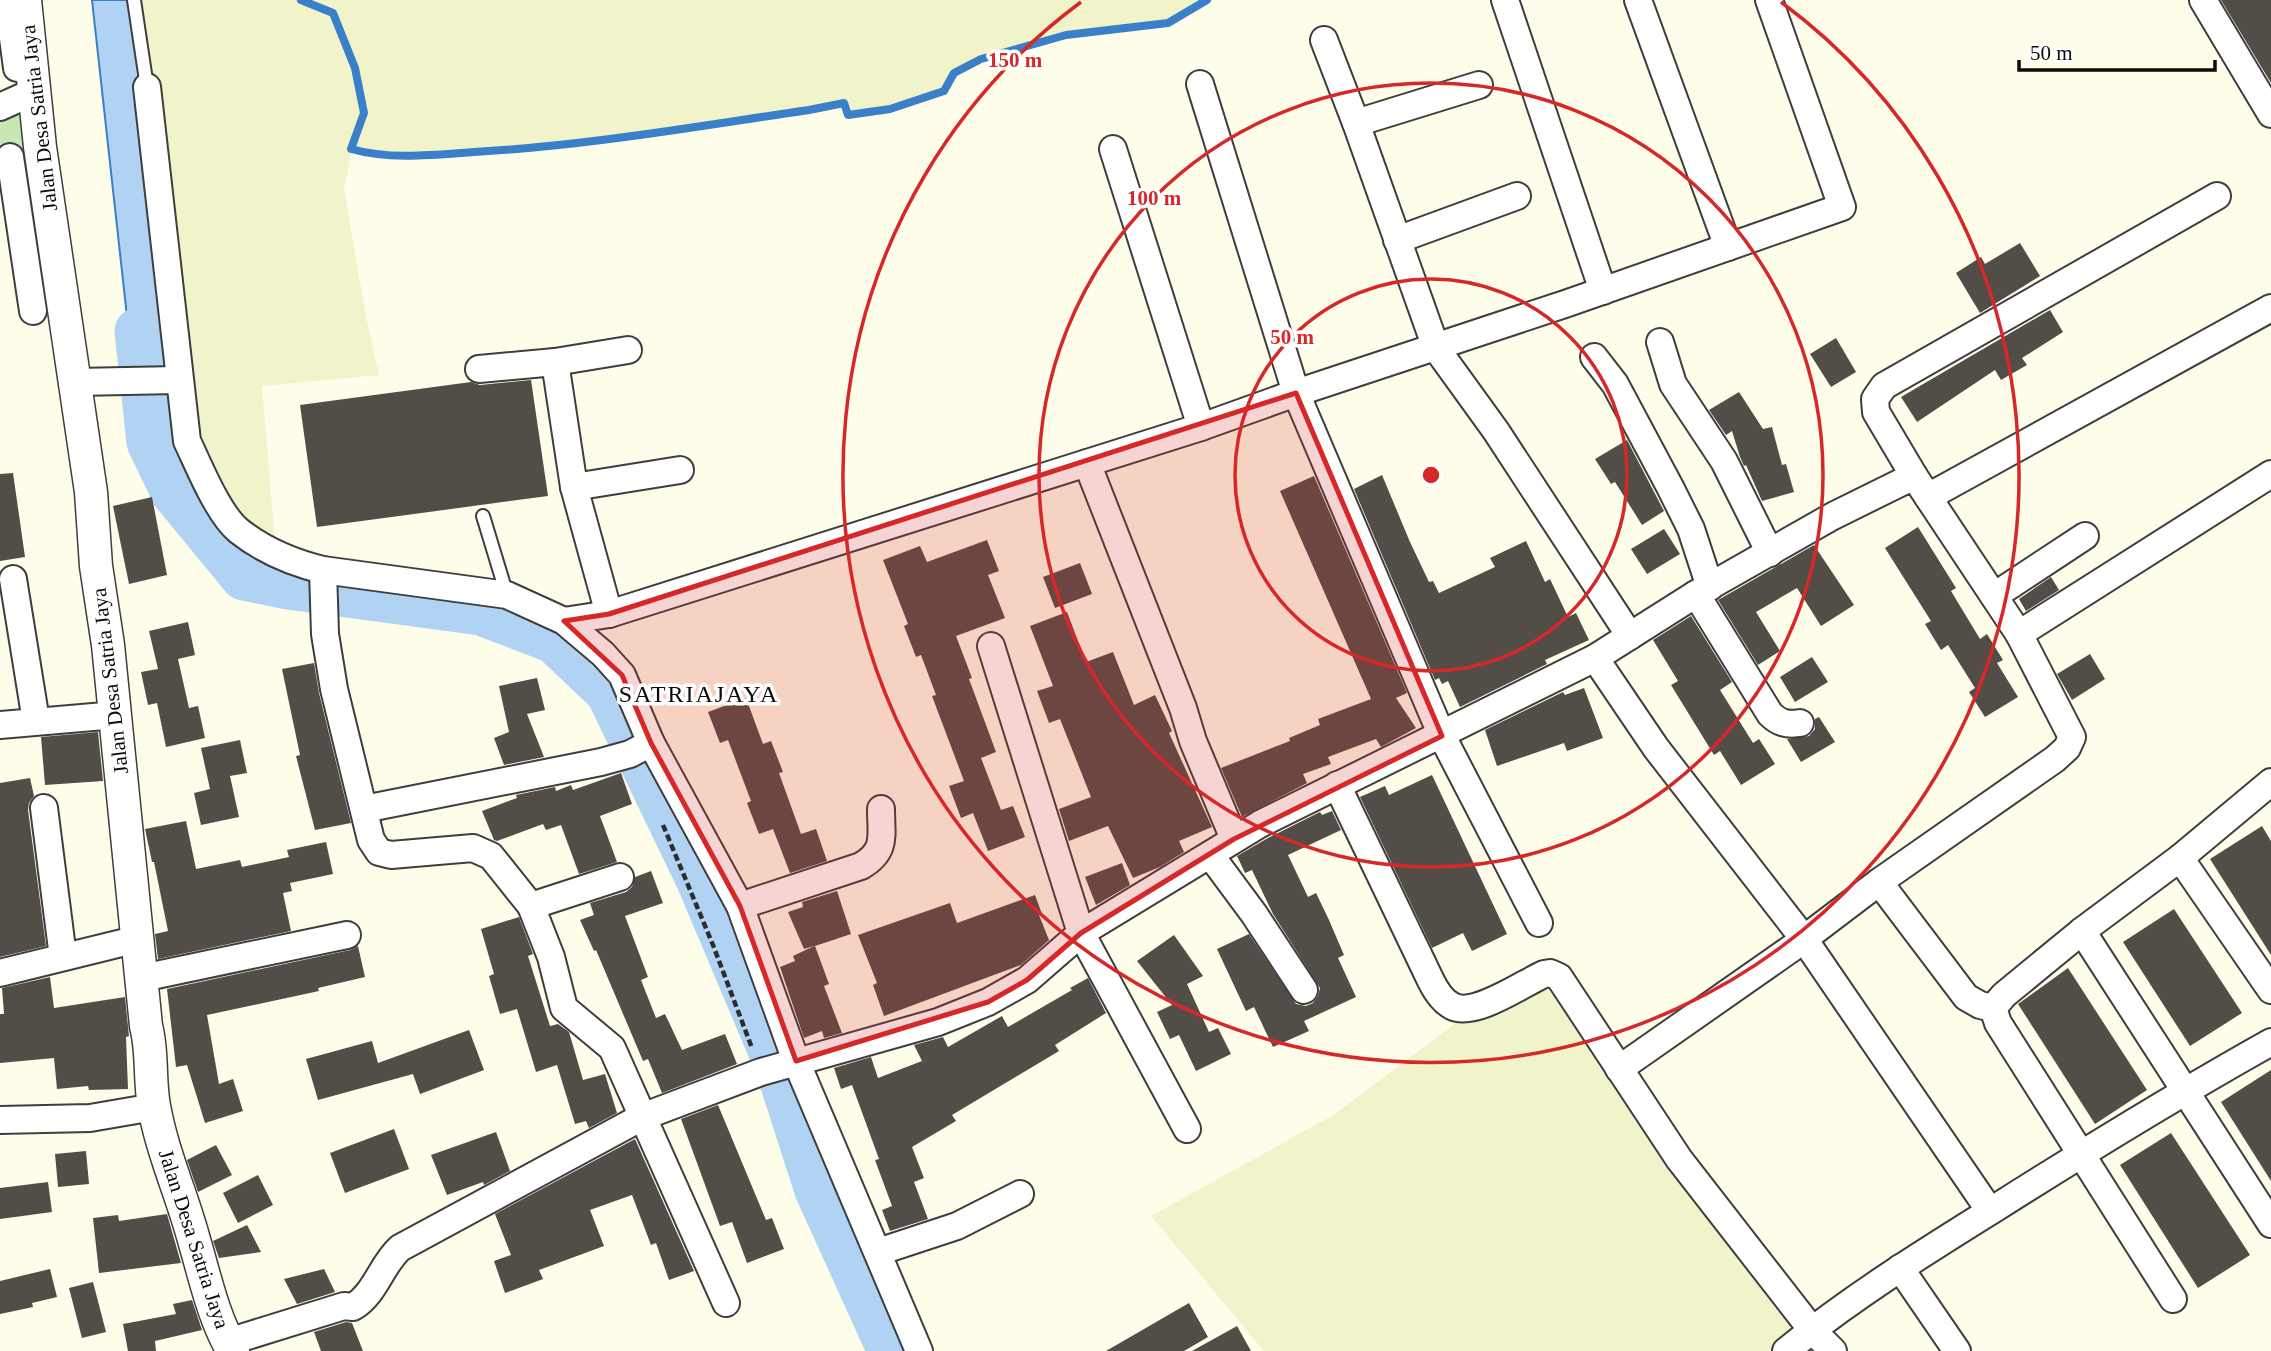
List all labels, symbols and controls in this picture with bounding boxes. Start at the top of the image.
street label: Jalan Desa Satria Jaya [16,23,62,212]
scale bar [2019,28,2215,72]
text: 50 m [2030,41,2073,65]
text: 150 m [988,48,1043,72]
text: 100 m [1127,186,1182,210]
text: 50 m [1270,325,1314,349]
centre of rings [1419,463,1443,487]
street label: Jalan Desa Satria Jaya [87,586,133,775]
district label: SATRIAJAYA [619,681,779,707]
street label: Jalan Desa Satria Jaya [154,1146,235,1332]

